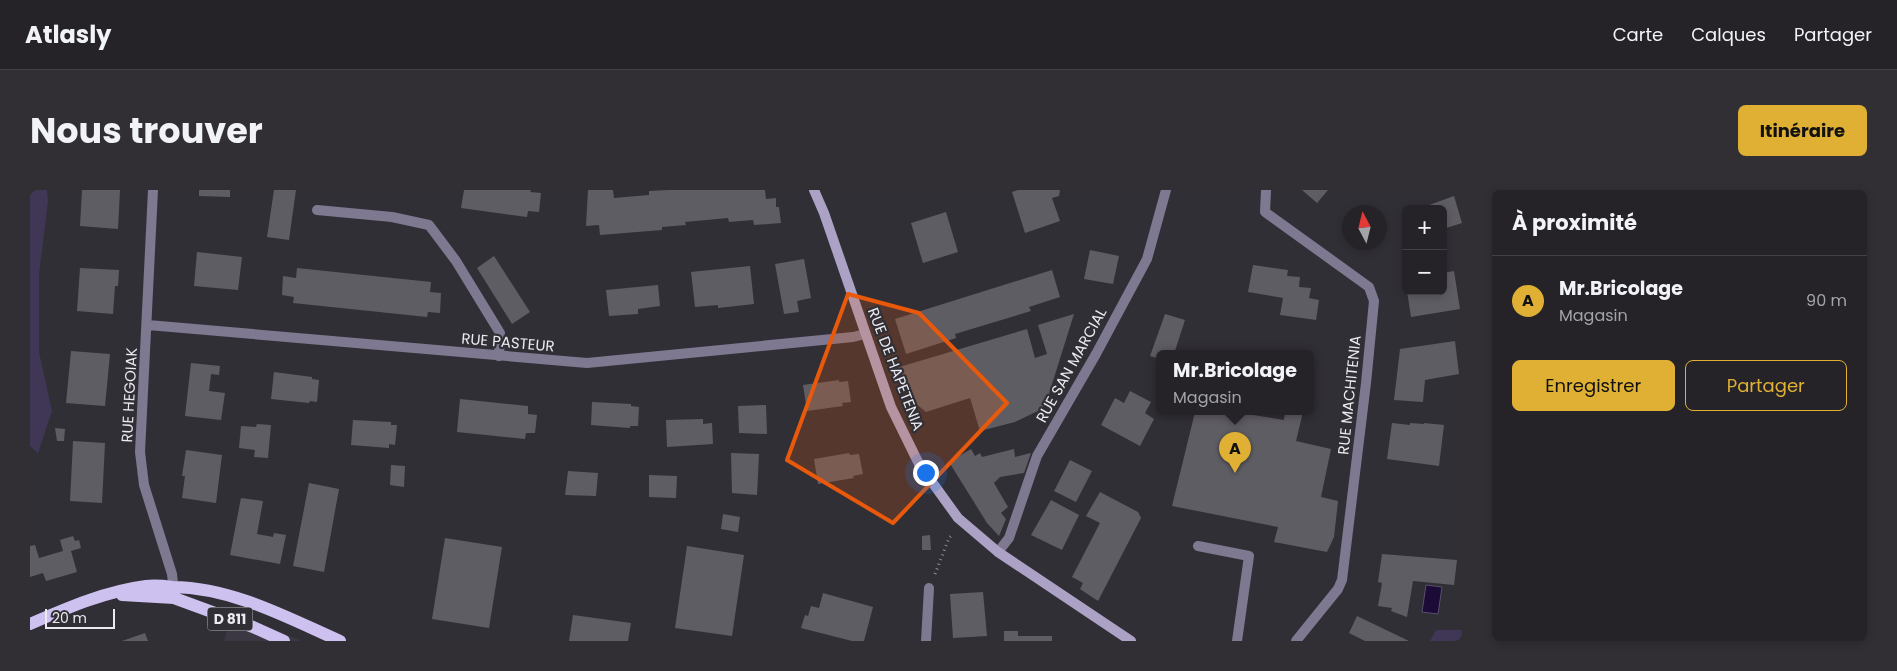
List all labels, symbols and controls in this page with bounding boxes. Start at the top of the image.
text: Atlasly [25,18,111,51]
text: Carte [1613,22,1663,47]
text: Calques [1691,22,1766,47]
text: Partager [1794,22,1872,47]
button: Itinéraire [1738,105,1867,156]
text: Nous trouver [30,106,263,155]
north arrow [1342,205,1387,250]
map controls [1402,205,1447,295]
button: + [1402,205,1447,250]
text: À proximité [1512,208,1637,237]
button: − [1402,250,1447,295]
text: Mr.Bricolage [1559,275,1683,302]
text: A [1522,289,1534,312]
text: 90 m [1806,289,1847,312]
street label: RUE SAN MARCIAL [1031,303,1112,426]
street label: RUE DE HAPETENIA [863,304,929,434]
text: Magasin [1559,304,1628,327]
street label: RUE PASTEUR [460,327,556,357]
street label: RUE MACHITENIA [1332,334,1366,456]
street label: RUE HEGOIAK [116,347,142,443]
popup [1156,350,1314,415]
text: Mr.Bricolage [1173,357,1297,384]
button: Enregistrer [1512,360,1675,411]
button: Partager [1685,360,1847,411]
text: Magasin [1173,386,1242,409]
pin: A [1219,432,1251,473]
your location [913,460,939,486]
scale bar [45,606,115,629]
text: 20 m [52,608,87,628]
road number: D 811 [208,608,252,630]

